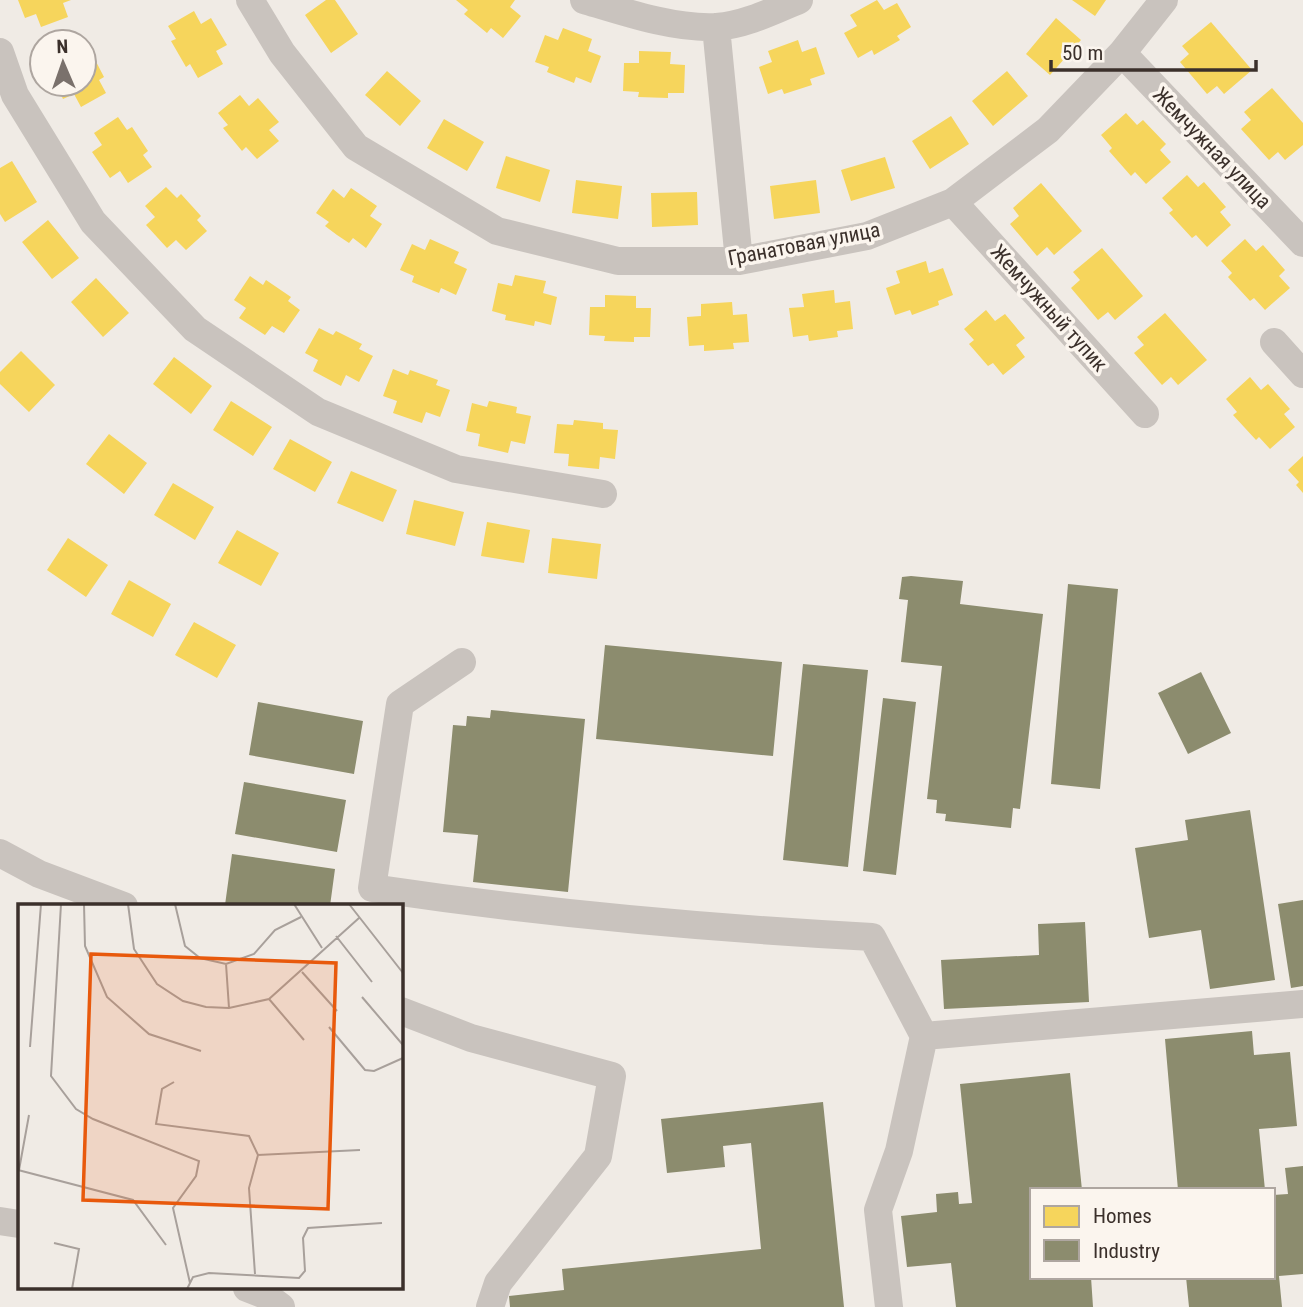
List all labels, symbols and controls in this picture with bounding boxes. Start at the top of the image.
north arrow [28,28,98,98]
scale bar [1051,28,1256,72]
text: N [56,35,69,58]
text: 50 m [1062,41,1103,65]
street label: Жемчужная улица [1148,82,1276,214]
street label: Гранатовая улица [726,217,882,271]
street label: Жемчужный тупик [986,240,1112,376]
inset map [18,904,402,1290]
legend [1030,1188,1275,1279]
text: Homes [1093,1204,1152,1228]
text: Industry [1093,1239,1160,1263]

